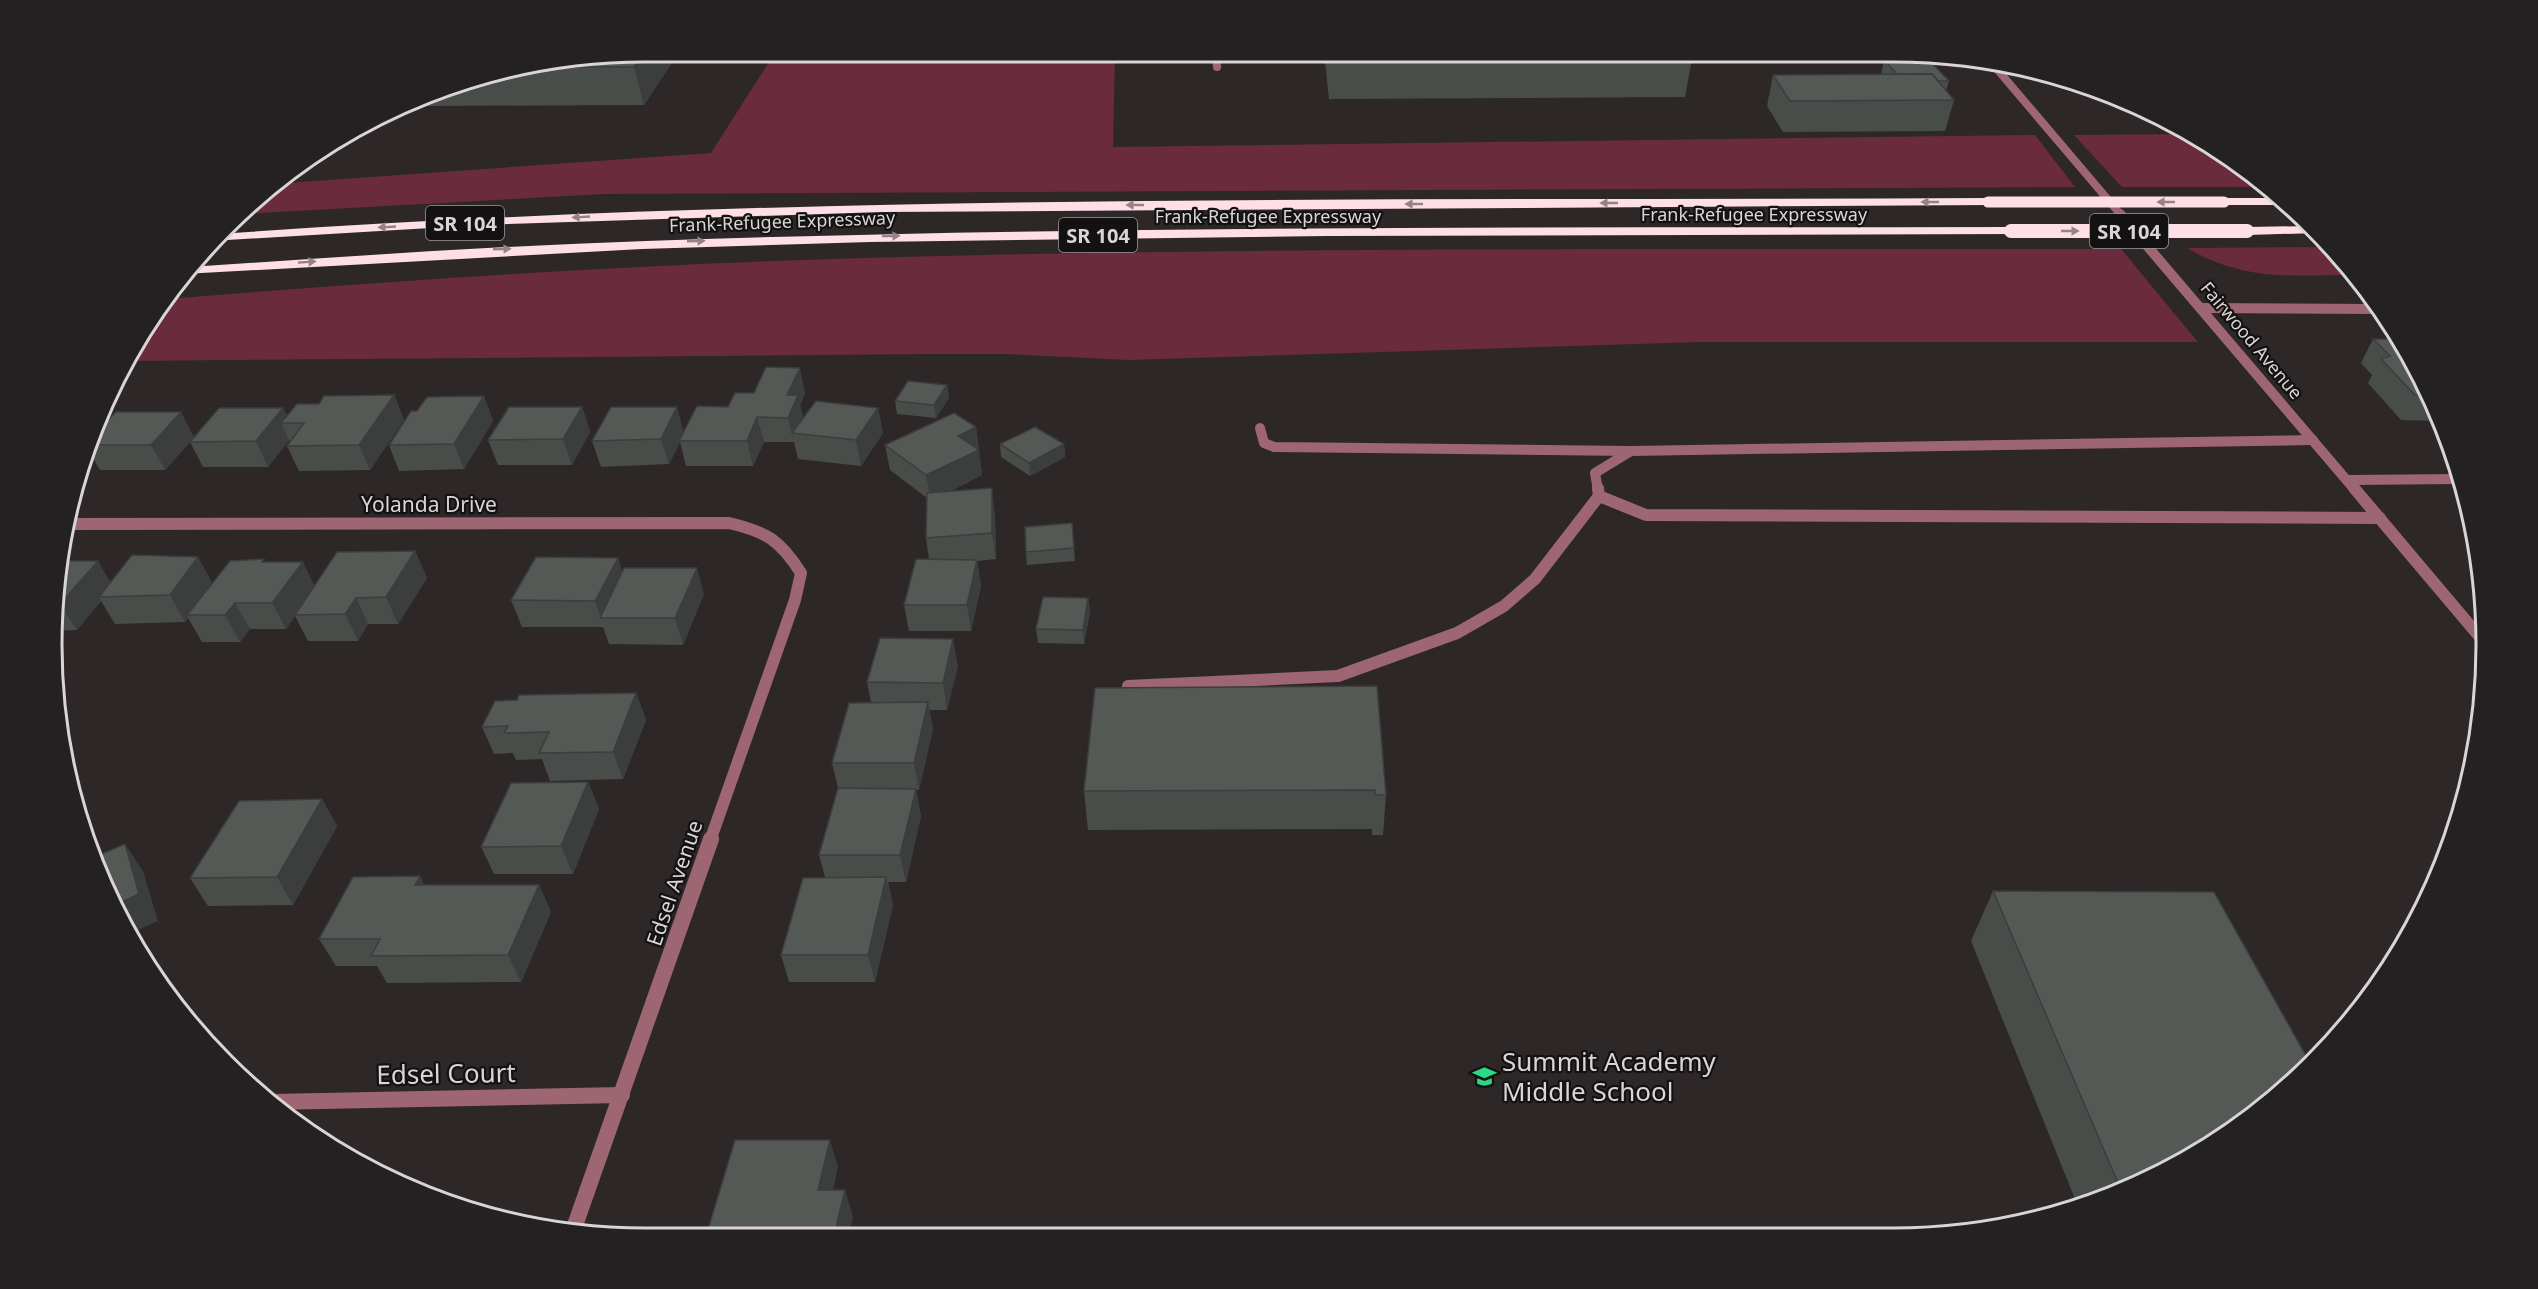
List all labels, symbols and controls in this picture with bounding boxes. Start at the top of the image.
one-way arrow [1920,197,1939,207]
one-way arrow [2156,197,2175,207]
one-way arrow [1599,198,1618,208]
one-way arrow [1404,199,1423,209]
one-way arrow [1125,200,1144,210]
street label: Frank-Refugee Expressway [1641,202,1868,226]
street label: Frank-Refugee Expressway [1155,204,1382,228]
street label: Frank-Refugee Expressway [669,205,896,237]
road number: SR 104 [426,206,504,240]
one-way arrow [572,213,591,222]
road number: SR 104 [2090,214,2168,248]
road number: SR 104 [1059,218,1137,252]
one-way arrow [377,222,396,232]
one-way arrow [2060,226,2079,236]
one-way arrow [882,231,901,241]
one-way arrow [687,237,706,246]
one-way arrow [492,245,511,254]
one-way arrow [297,257,316,266]
street label: Fairwood Avenue [2196,276,2308,404]
street label: Yolanda Drive [361,490,497,518]
street label: Edsel Avenue [639,816,709,950]
place label: Summit Academy Middle School [1502,1043,1716,1109]
street label: Edsel Court [376,1054,516,1092]
school or university icon: Summit Academy Middle School [1471,1063,1497,1089]

